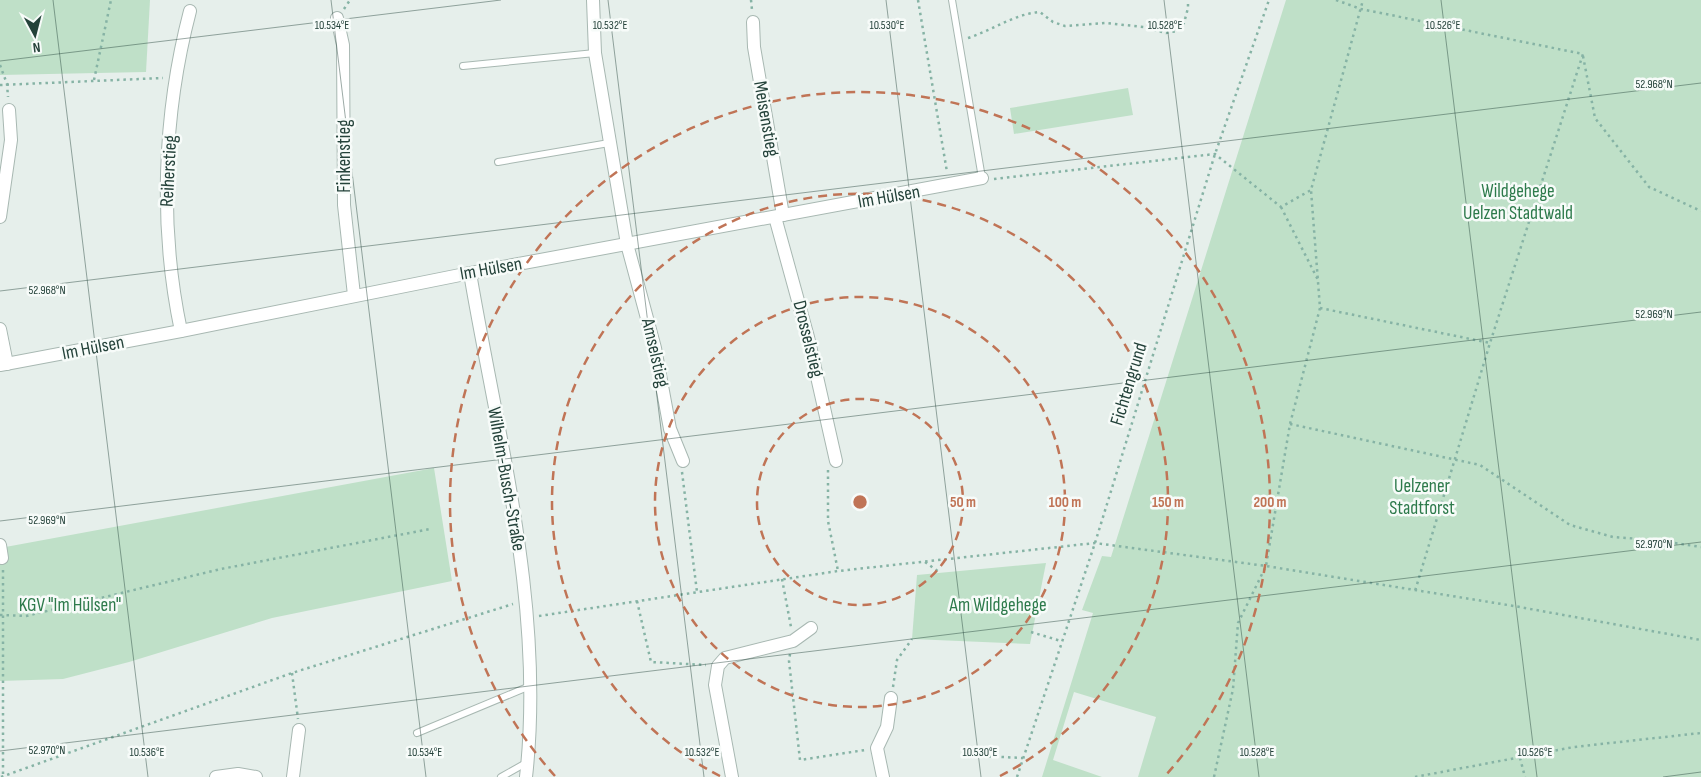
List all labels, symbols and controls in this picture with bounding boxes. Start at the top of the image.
north arrow [10,10,60,60]
text: 10.534°E [315,18,349,33]
text: 10.532°E [593,18,627,33]
text: 10.530°E [869,18,905,33]
text: 10.528°E [1148,18,1182,33]
text: 10.526°E [1426,18,1461,33]
text: N [32,39,41,56]
text: 52.968°N [1635,77,1673,92]
street label: Meisenstieg [748,79,784,159]
street label: Finkenstieg [333,119,356,193]
street label: Reiherstieg [156,134,182,208]
street label: Im Hülsen [856,180,922,214]
park label: Wildgehege Uelzen Stadtwald [1463,180,1573,225]
street label: Im Hülsen [458,252,524,286]
text: 52.968°N [28,283,66,298]
street label: Drosselstieg [787,298,829,380]
text: 52.969°N [1635,307,1673,322]
street label: Amselstieg [636,315,674,390]
street label: Im Hülsen [60,331,126,365]
street label: Fichtengrund [1106,340,1152,428]
street label: Wilhelm-Busch-Straße [482,405,530,553]
park label: Uelzener Stadtforst [1389,475,1455,520]
centre of rings [851,493,869,511]
text: 50 m [950,493,976,512]
text: 100 m [1049,493,1081,512]
text: 150 m [1152,493,1184,512]
text: 200 m [1253,493,1287,512]
text: 52.969°N [28,513,66,528]
text: 52.970°N [1636,537,1672,552]
park label: KGV "Im Hülsen" [19,594,121,617]
park label: Am Wildgehege [948,594,1047,617]
text: 52.970°N [29,743,65,758]
text: 10.536°E [130,745,165,760]
text: 10.534°E [408,745,442,760]
text: 10.532°E [685,745,719,760]
text: 10.530°E [962,745,998,760]
text: 10.528°E [1240,745,1274,760]
text: 10.526°E [1518,745,1553,760]

